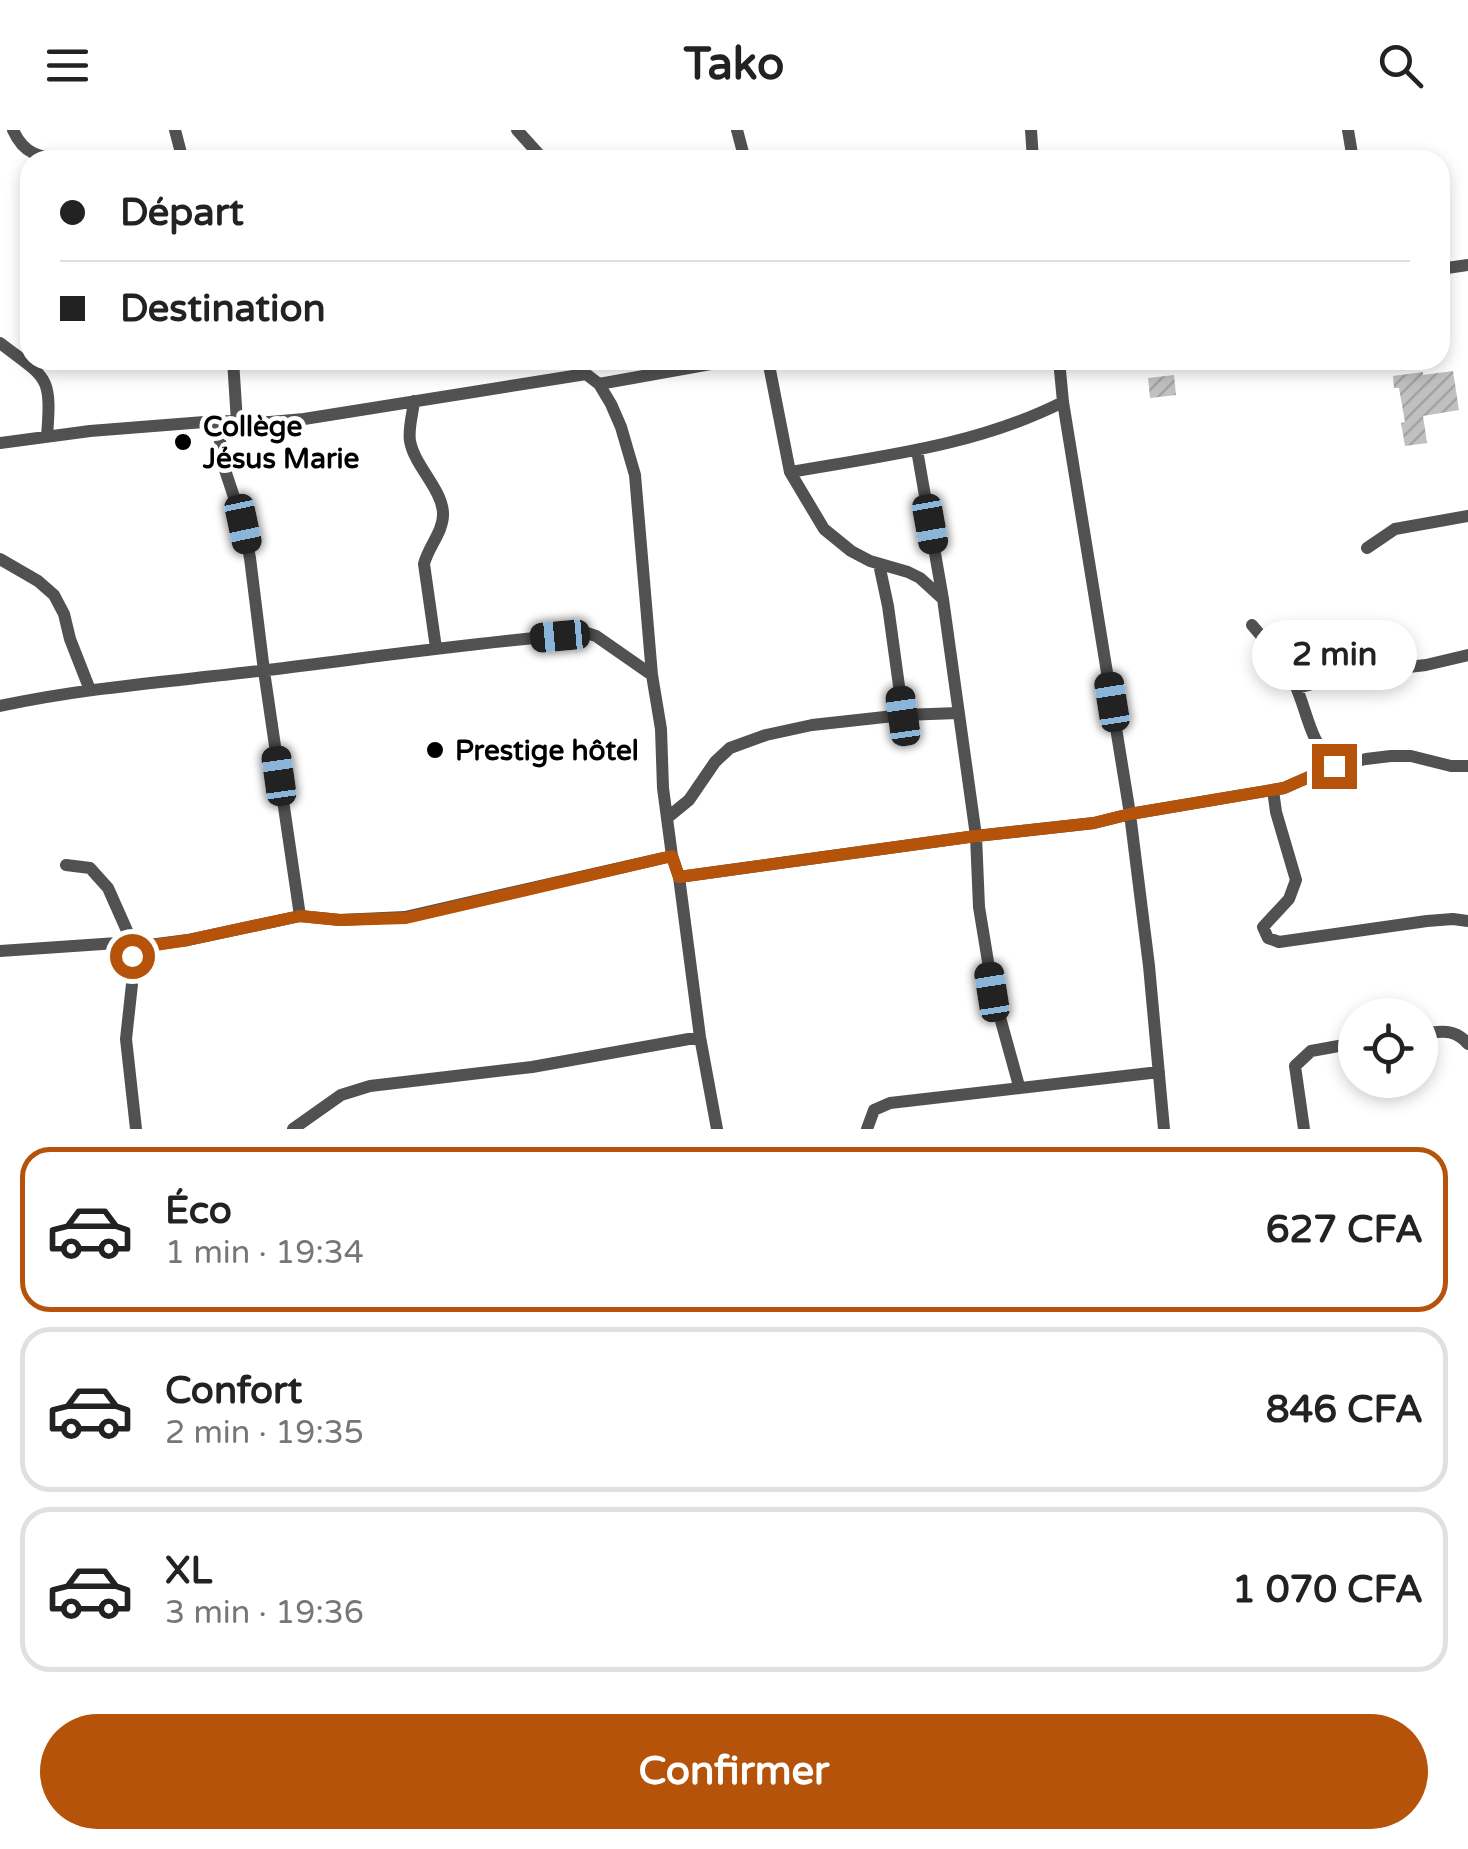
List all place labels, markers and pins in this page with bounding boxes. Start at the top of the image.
place label: Collège Jésus Marie [202,410,360,476]
marker: Collège Jésus Marie [172,431,194,453]
place label: Prestige hôtel [455,734,639,768]
marker: Prestige hôtel [424,739,446,761]

